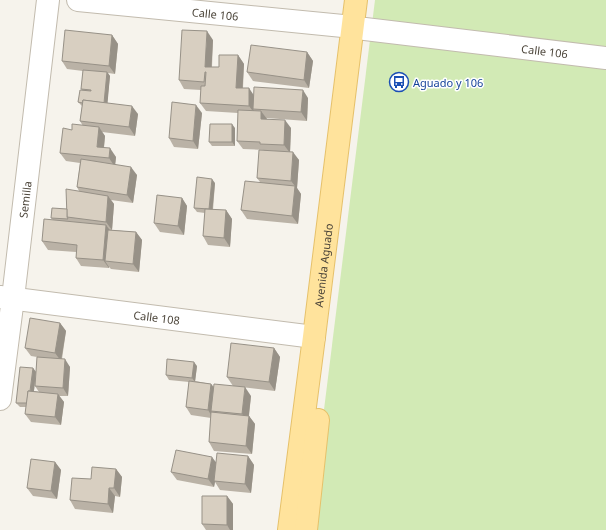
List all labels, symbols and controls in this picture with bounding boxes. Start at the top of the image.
street label: Calle 106 [191,4,239,23]
street label: Calle 106 [521,40,569,61]
bus stop icon: Aguado y 106 [388,71,410,93]
place label: Aguado y 106 [413,75,483,90]
street label: Semilla [15,180,34,219]
street label: Avenida Aguado [310,222,336,308]
street label: Calle 108 [133,307,181,327]

